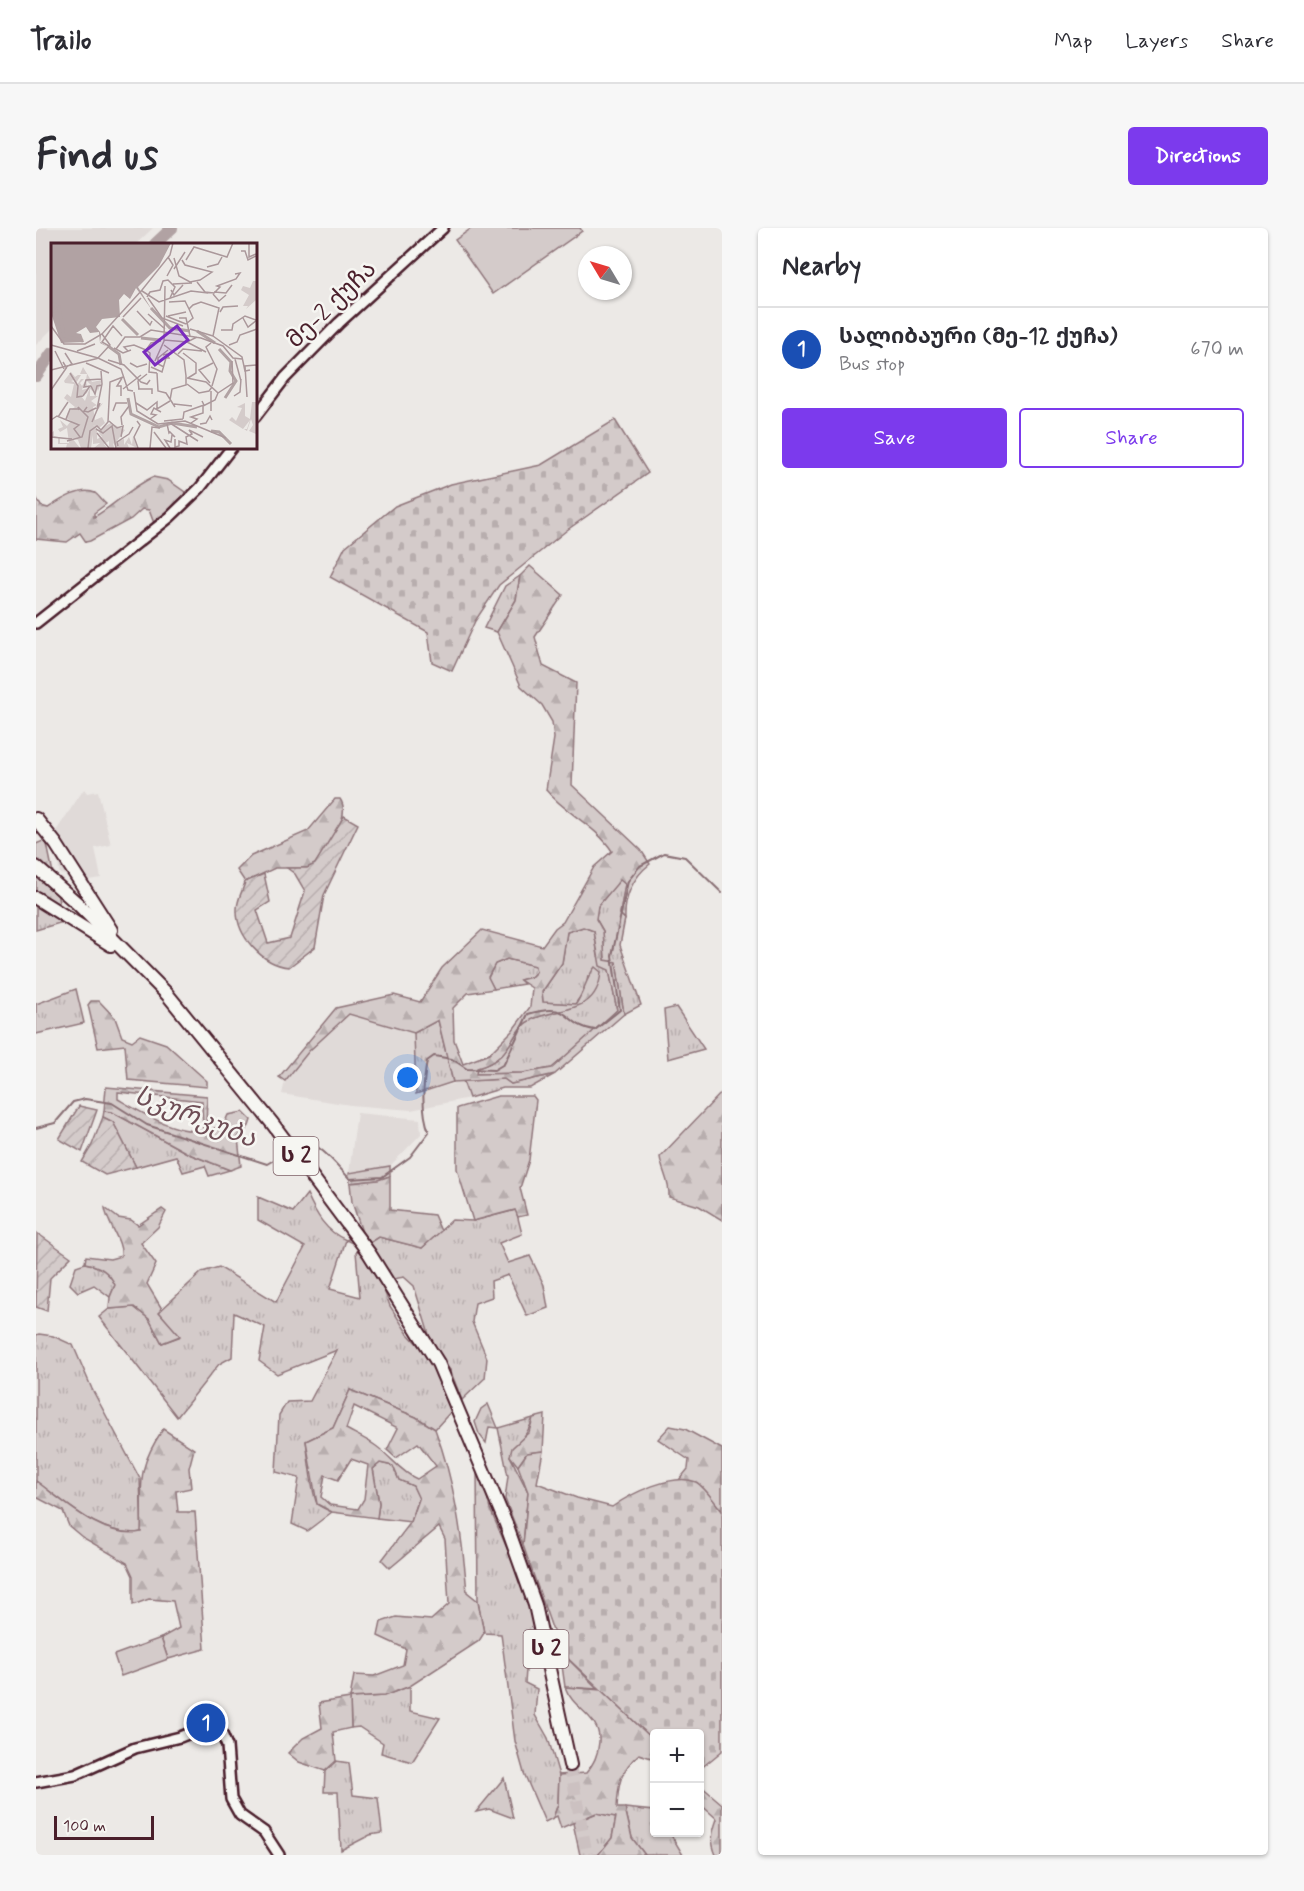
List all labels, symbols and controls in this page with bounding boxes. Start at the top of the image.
text: Trailo [30,23,91,60]
text: Map [1054,27,1092,55]
text: Layers [1125,27,1188,55]
text: Share [1221,27,1274,55]
button: Directions [1128,127,1268,185]
text: Find us [36,129,158,184]
inset map [51,243,256,448]
north arrow [578,246,632,300]
text: Nearby [782,250,861,284]
street label: მე-2 ქუჩა [281,255,383,355]
text: სალიბაური (მე-12 ქუჩა) [839,323,1117,351]
text: 1 [797,336,806,363]
text: 670 m [1190,336,1244,363]
text: Bus stop [839,351,905,378]
button: Save [782,408,1007,468]
button: Share [1019,408,1244,468]
your location [393,1063,422,1092]
water label: სკურკუბა [129,1079,261,1157]
road number: ს 2 [274,1137,318,1175]
road number: ს 2 [524,1630,568,1668]
pin: 1 [186,1700,226,1746]
map controls [650,1729,704,1837]
button: + [650,1729,704,1783]
button: − [650,1783,704,1837]
scale bar [54,1813,154,1840]
text: 100 m [63,1816,106,1837]

